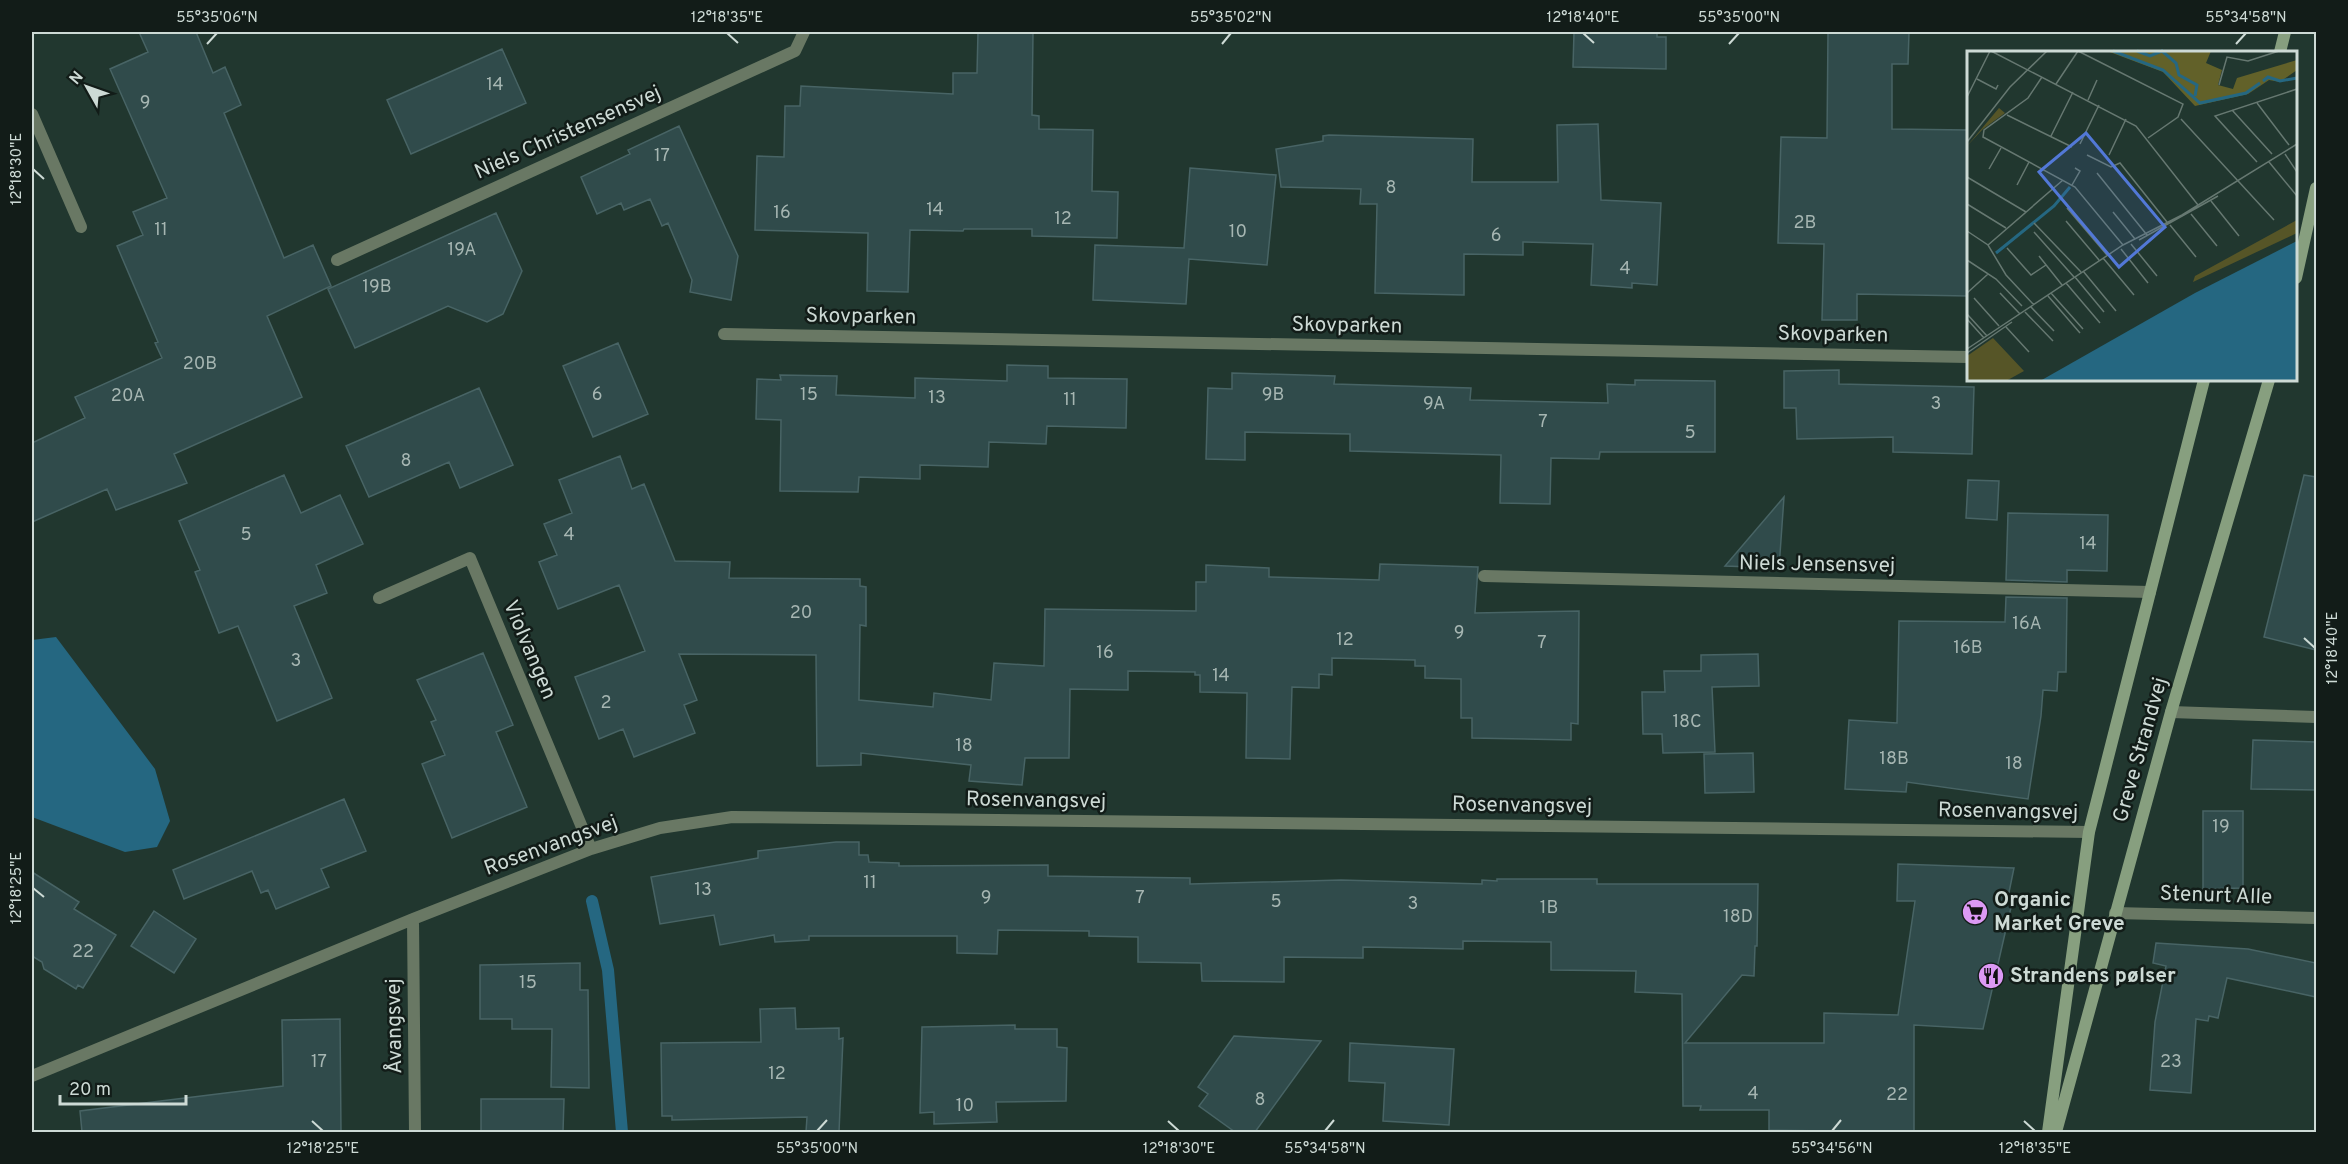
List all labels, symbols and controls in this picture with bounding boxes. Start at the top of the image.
text: 55°35'06"N [176,9,258,28]
text: 12°18'35"E [691,9,763,28]
text: 55°35'02"N [1190,9,1272,28]
text: 12°18'40"E [1547,9,1619,28]
text: 55°35'00"N [1698,9,1780,28]
text: 55°34'58"N [2205,9,2287,28]
inset map [1967,51,2297,381]
north arrow [57,57,117,117]
text: N [66,68,88,89]
house number: 14 [486,74,504,97]
street label: Niels Christensensvej [471,80,665,186]
house number: 9 [140,92,150,115]
text: 12°18'30"E [8,133,27,205]
house number: 17 [654,145,670,168]
house number: 8 [1386,177,1397,200]
house number: 14 [926,199,944,222]
house number: 16 [773,202,791,225]
house number: 12 [1054,208,1072,231]
house number: 2B [1794,212,1816,235]
house number: 11 [154,219,168,242]
house number: 10 [1229,221,1247,244]
house number: 6 [1491,225,1501,248]
house number: 19A [448,239,476,262]
house number: 4 [1619,258,1631,281]
house number: 19B [362,276,392,299]
street label: Skovparken [805,303,917,331]
street label: Skovparken [1291,312,1403,340]
street label: Skovparken [1777,321,1889,349]
house number: 20B [183,353,217,376]
house number: 6 [592,384,602,407]
house number: 15 [800,384,818,407]
house number: 9B [1262,384,1284,407]
house number: 20A [111,385,145,408]
house number: 13 [928,387,946,410]
house number: 11 [1063,389,1077,412]
house number: 9A [1423,393,1445,416]
house number: 3 [1931,393,1941,416]
house number: 7 [1538,411,1548,434]
house number: 5 [1684,422,1696,445]
house number: 8 [401,450,412,473]
house number: 5 [240,524,252,547]
house number: 4 [563,524,575,547]
house number: 14 [2079,533,2097,556]
street label: Niels Jensensvej [1739,550,1895,580]
street label: Violvangen [496,596,562,704]
house number: 20 [790,602,812,625]
text: 12°18'40"E [2324,612,2343,684]
house number: 16A [2012,613,2042,636]
house number: 9 [1454,622,1464,645]
house number: 12 [1336,629,1354,652]
house number: 7 [1537,632,1547,655]
house number: 16B [1953,637,1983,660]
house number: 16 [1096,642,1114,665]
house number: 3 [291,650,301,673]
house number: 14 [1212,665,1230,688]
street label: Greve Strandvej [2107,674,2175,826]
house number: 2 [600,692,612,715]
house number: 18C [1672,711,1702,734]
house number: 18 [955,735,973,758]
house number: 18B [1879,748,1909,771]
house number: 18 [2005,753,2023,776]
street label: Rosenvangsvej [966,786,1106,816]
street label: Rosenvangsvej [1452,791,1592,821]
street label: Rosenvangsvej [1938,797,2078,827]
street label: Rosenvangsvej [480,809,622,883]
house number: 19 [2212,816,2230,839]
text: 12°18'25"E [8,852,27,924]
house number: 11 [863,872,877,895]
house number: 13 [694,879,712,902]
street label: Stenurt Alle [2159,881,2273,911]
house number: 9 [981,887,991,910]
house number: 7 [1135,887,1145,910]
place label: Organic Market Greve [1994,887,2125,938]
house number: 5 [1270,891,1282,914]
house number: 3 [1408,893,1418,916]
house number: 1B [1540,897,1558,920]
supermarket icon: Organic Market Greve [1960,897,1990,927]
house number: 18D [1723,906,1753,929]
house number: 22 [72,941,94,964]
restaurant icon: Strandens pølser [1976,961,2006,991]
place label: Strandens pølser [2010,963,2176,990]
house number: 15 [519,972,537,995]
street label: Åvangsvej [381,978,409,1074]
house number: 17 [311,1051,327,1074]
house number: 23 [2160,1051,2182,1074]
house number: 12 [768,1063,786,1086]
scale bar [60,1068,186,1106]
text: 20 m [69,1079,111,1102]
house number: 4 [1747,1083,1759,1106]
house number: 22 [1886,1084,1908,1107]
house number: 8 [1255,1089,1266,1112]
house number: 10 [956,1095,974,1118]
text: 12°18'25"E [287,1140,359,1159]
text: 55°35'00"N [776,1140,858,1159]
text: 12°18'30"E [1143,1140,1215,1159]
text: 55°34'58"N [1284,1140,1366,1159]
text: 55°34'56"N [1791,1140,1873,1159]
text: 12°18'35"E [1999,1140,2071,1159]

